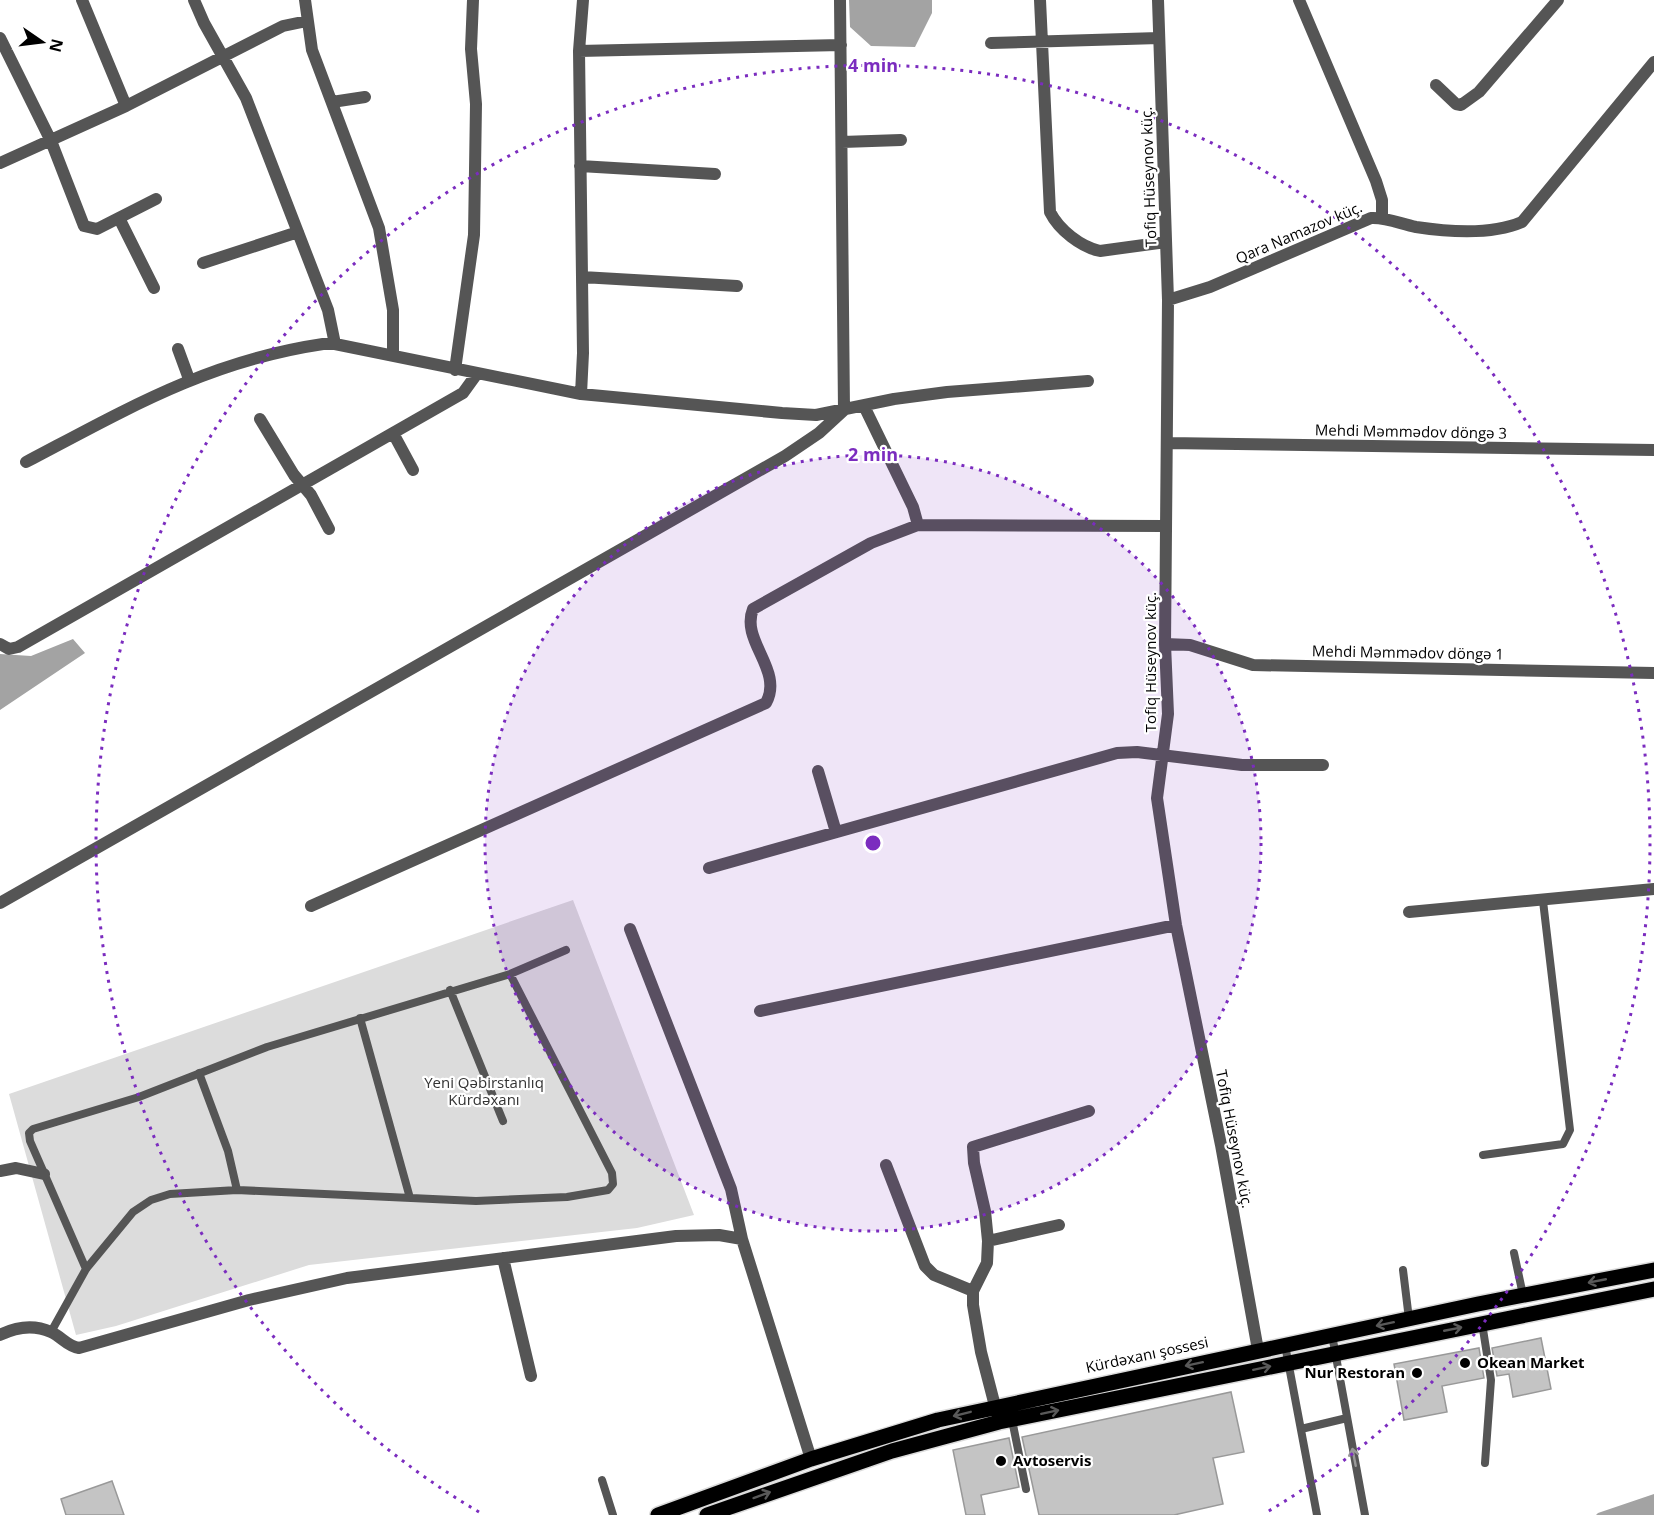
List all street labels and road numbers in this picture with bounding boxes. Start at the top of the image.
street label: Tofiq Hüseynov küç. [1136,107,1160,248]
street label: Qara Namazov küç. [1232,196,1365,268]
street label: Mehdi Məmmədov döngə 3 [1315,419,1507,443]
street label: Tofiq Hüseynov küç. [1140,592,1160,732]
street label: Mehdi Məmmədov döngə 1 [1312,640,1504,664]
street label: Tofiq Hüseynov küç. [1212,1068,1258,1210]
street label: Kürdəxanı şossesi [1084,1331,1210,1377]

